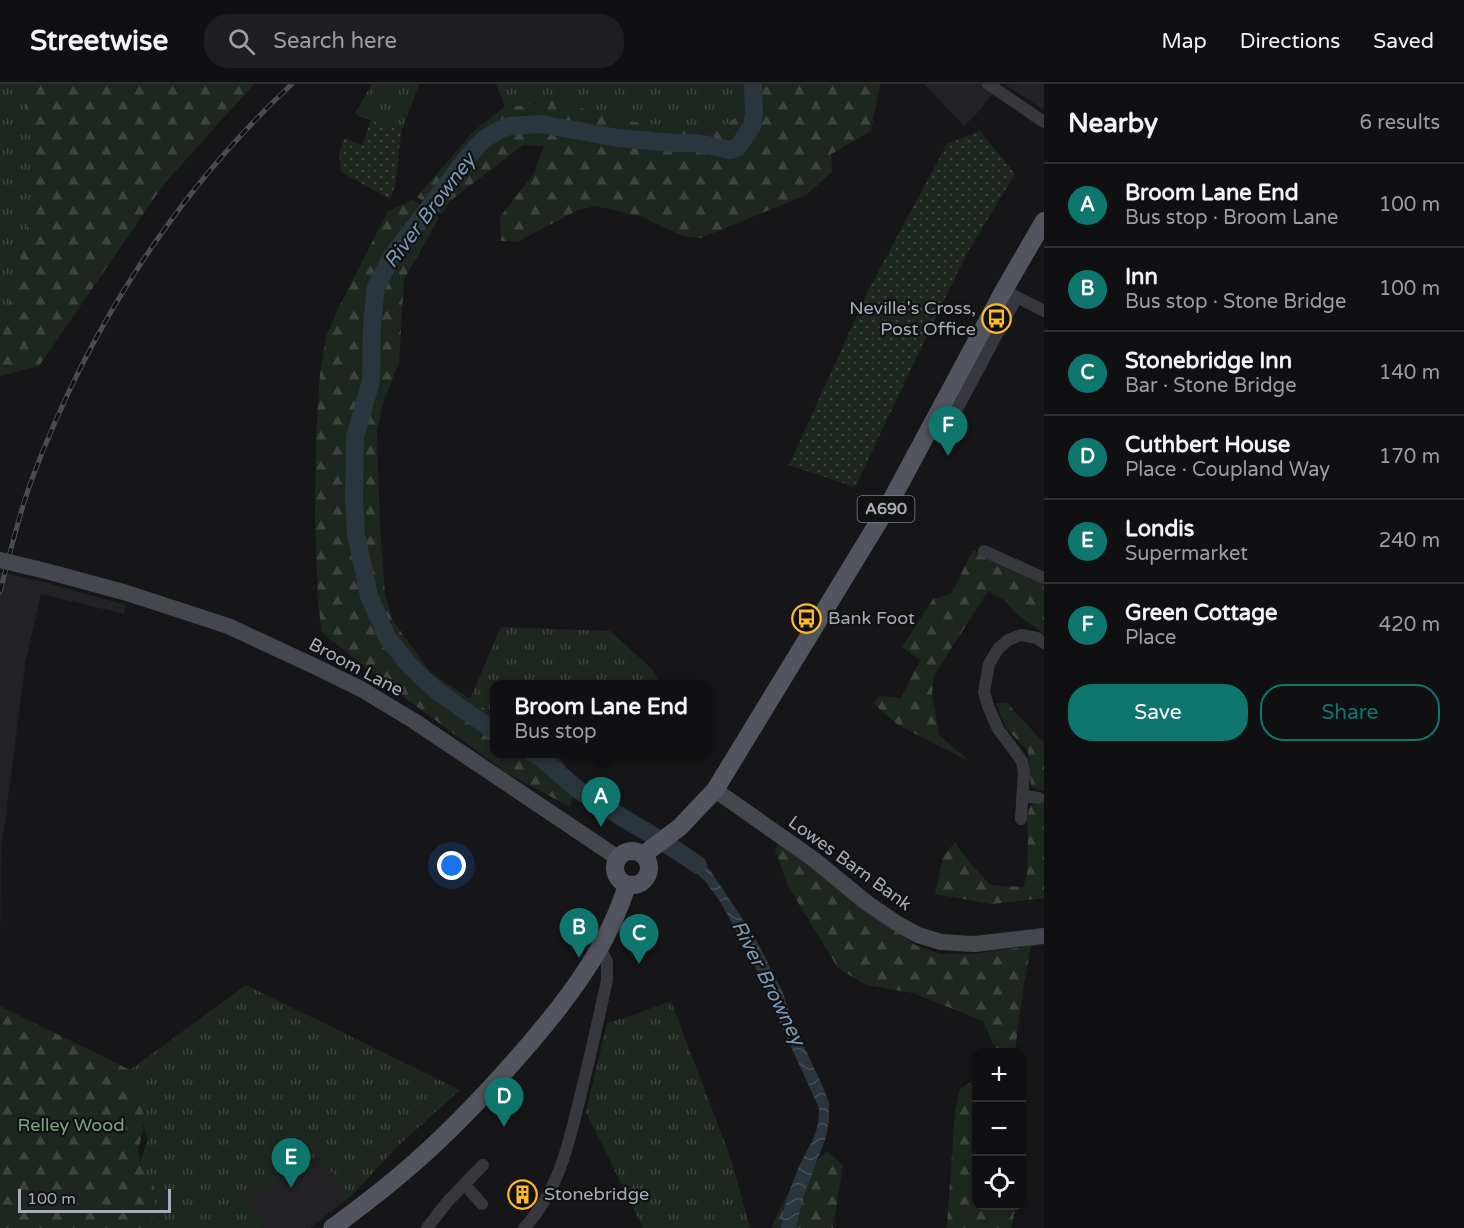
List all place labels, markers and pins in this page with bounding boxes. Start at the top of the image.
place label: Neville's Cross, Post Office [849,297,976,340]
bus stop icon: Neville's Cross, Post Office [981,302,1013,334]
pin: F [928,406,968,456]
bus stop icon: Bank Foot [791,602,823,634]
place label: Bank Foot [828,607,915,629]
pin: A [582,778,620,827]
pin: B [560,908,598,958]
pin: C [620,914,658,964]
pin: D [484,1078,524,1127]
pin: E [272,1138,310,1188]
building icon: Stonebridge [507,1178,539,1210]
place label: Stonebridge [544,1183,649,1205]

